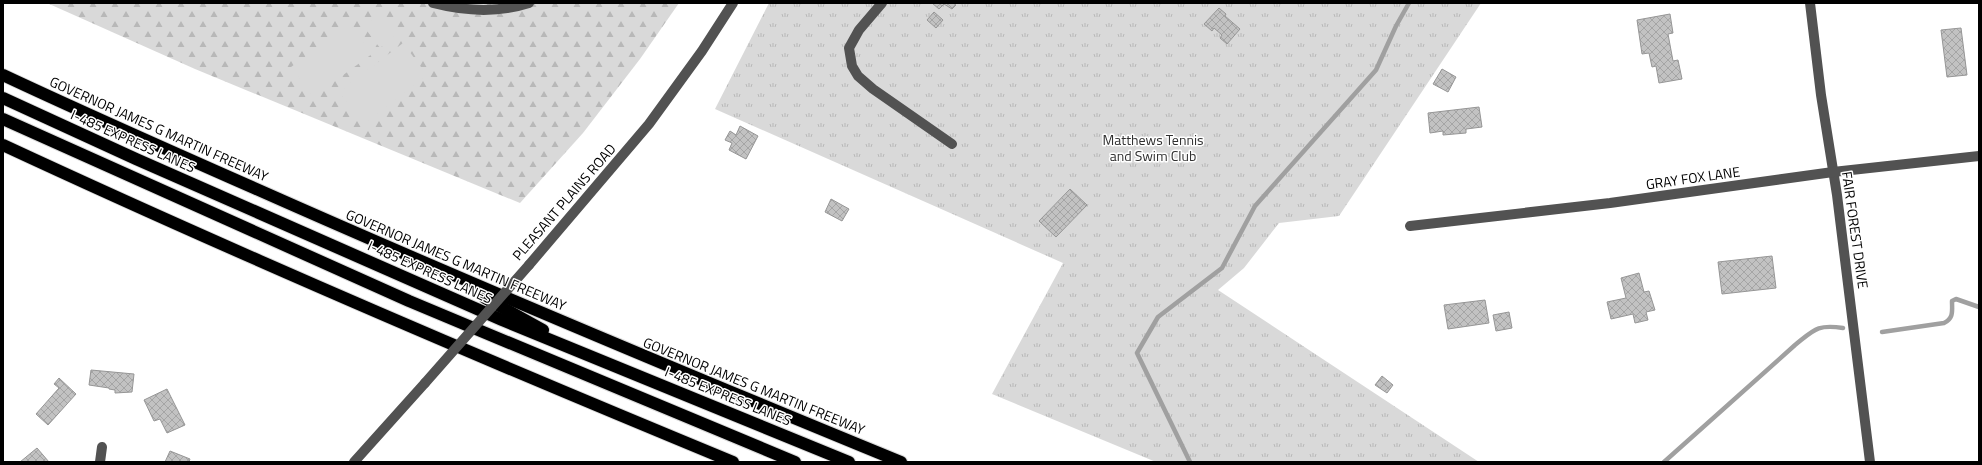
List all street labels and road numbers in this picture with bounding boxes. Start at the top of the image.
street label: GOVERNOR JAMES G MARTIN FREEWAY [46,71,272,187]
street label: I-485 EXPRESS LANES [68,104,199,177]
street label: PLEASANT PLAINS ROAD [507,139,620,265]
street label: GRAY FOX LANE [1645,160,1742,194]
street label: FAIR FOREST DRIVE [1837,170,1874,290]
street label: GOVERNOR JAMES G MARTIN FREEWAY [343,203,570,316]
street label: I-485 EXPRESS LANES [365,235,496,308]
street label: GOVERNOR JAMES G MARTIN FREEWAY [640,331,869,440]
street label: I-485 EXPRESS LANES [662,361,794,430]

